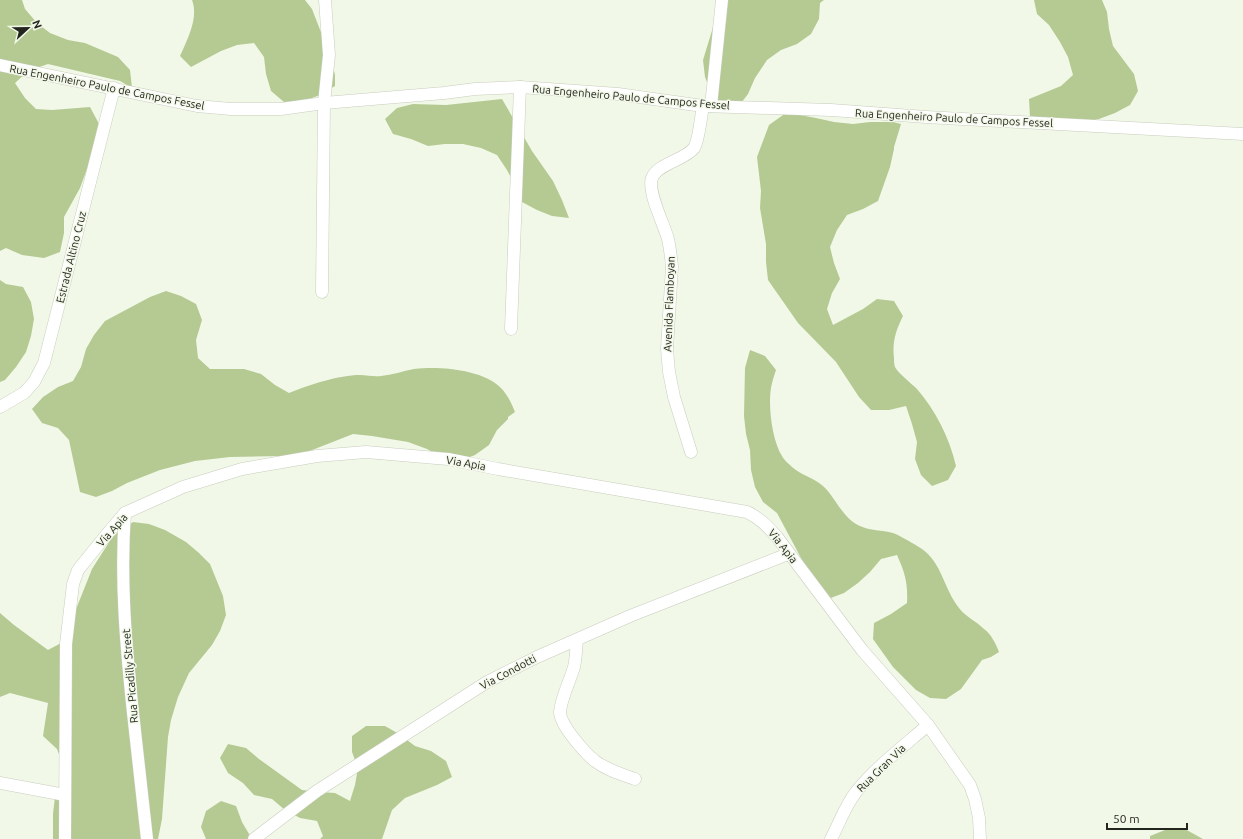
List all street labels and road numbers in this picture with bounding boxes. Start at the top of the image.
street label: Rua Engenheiro Paulo de Campos Fessel [9,62,206,112]
street label: Rua Engenheiro Paulo de Campos Fessel [532,82,730,112]
street label: Rua Engenheiro Paulo de Campos Fessel [855,107,1053,129]
street label: Estrada Altino Cruz [54,210,88,304]
street label: Avenida Flamboyan [661,256,677,352]
street label: Via Apia [445,454,487,472]
street label: Via Apia [94,511,130,549]
street label: Via Apia [766,527,800,565]
street label: Rua Picadilly Street [120,628,140,724]
street label: Via Condotti [478,652,538,692]
street label: Rua Gran Via [854,742,908,794]

